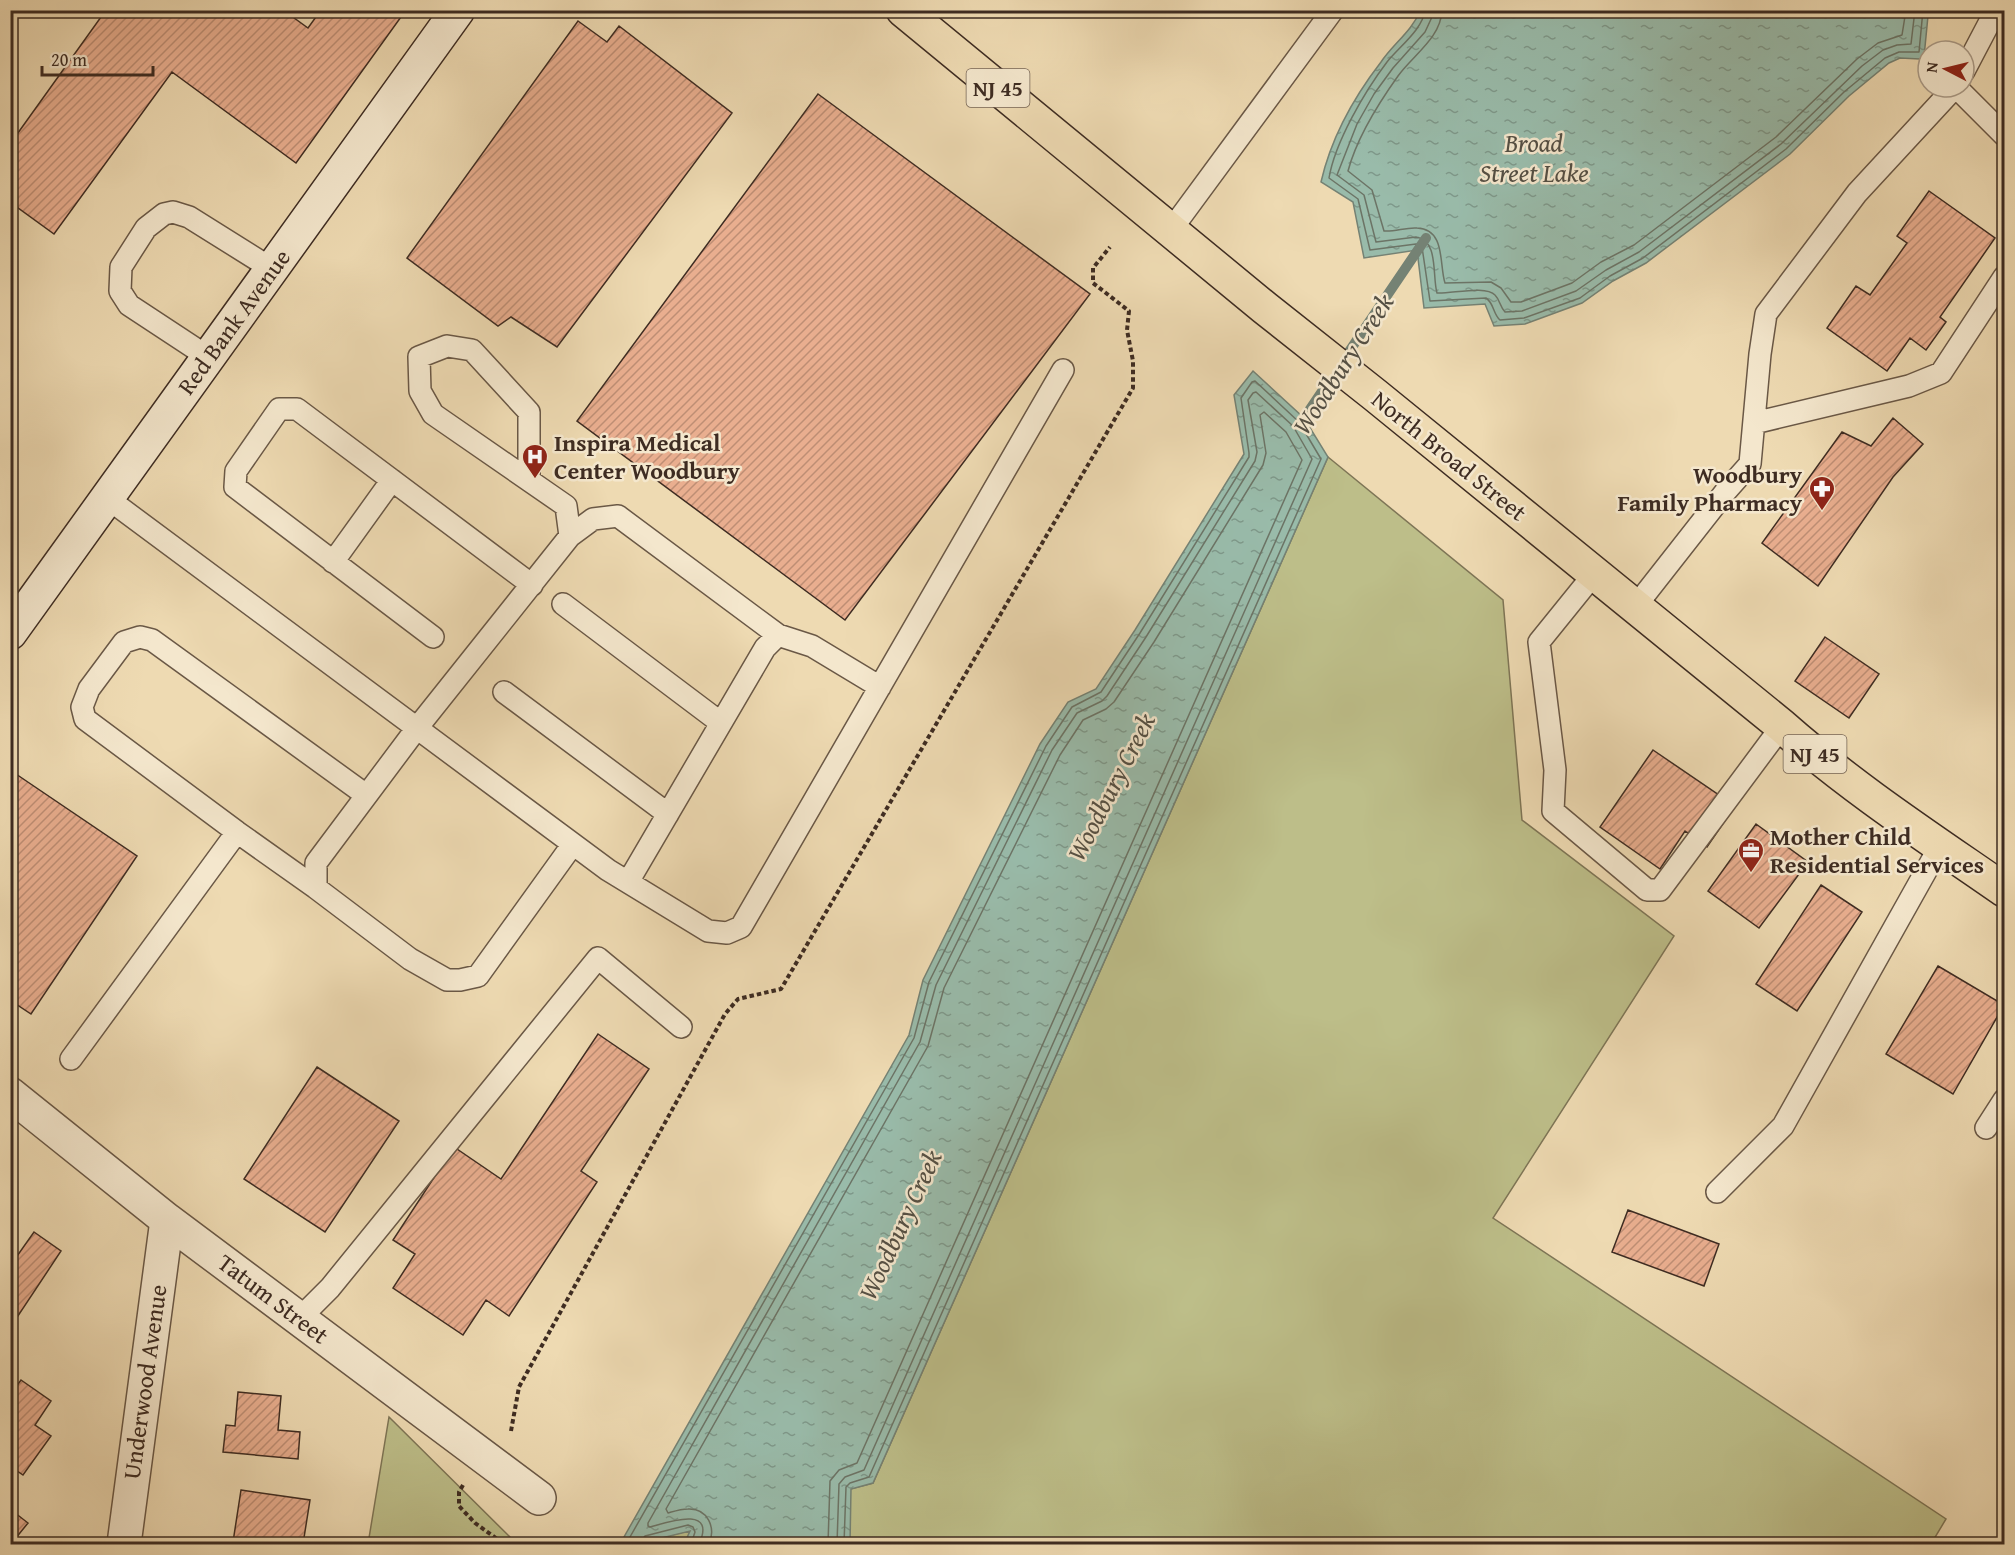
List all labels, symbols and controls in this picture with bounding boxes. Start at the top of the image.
scale bar [42,39,153,77]
north arrow [1916,39,1976,99]
text: 20 m [51,46,87,73]
text: N [1919,60,1944,74]
road number: NJ 45 [966,69,1030,107]
water label: Broad Street Lake [1479,123,1589,192]
street label: Red Bank Avenue [169,242,299,402]
water label: Woodbury Creek [1282,285,1403,442]
street label: North Broad Street [1364,382,1535,530]
place label: Inspira Medical Center Woodbury [554,425,740,488]
hospital icon: Inspira Medical Center Woodbury [520,442,550,480]
place label: Woodbury Family Pharmacy [1617,457,1803,520]
pharmacy icon: Woodbury Family Pharmacy [1807,474,1837,512]
water label: Woodbury Creek [1057,706,1165,868]
road number: NJ 45 [1784,735,1846,773]
place label: Mother Child Residential Services [1770,819,1984,882]
office icon: Mother Child Residential Services [1736,836,1766,874]
water label: Woodbury Creek [848,1143,951,1306]
street label: Tatum Street [210,1245,337,1352]
street label: Underwood Avenue [114,1282,175,1482]

